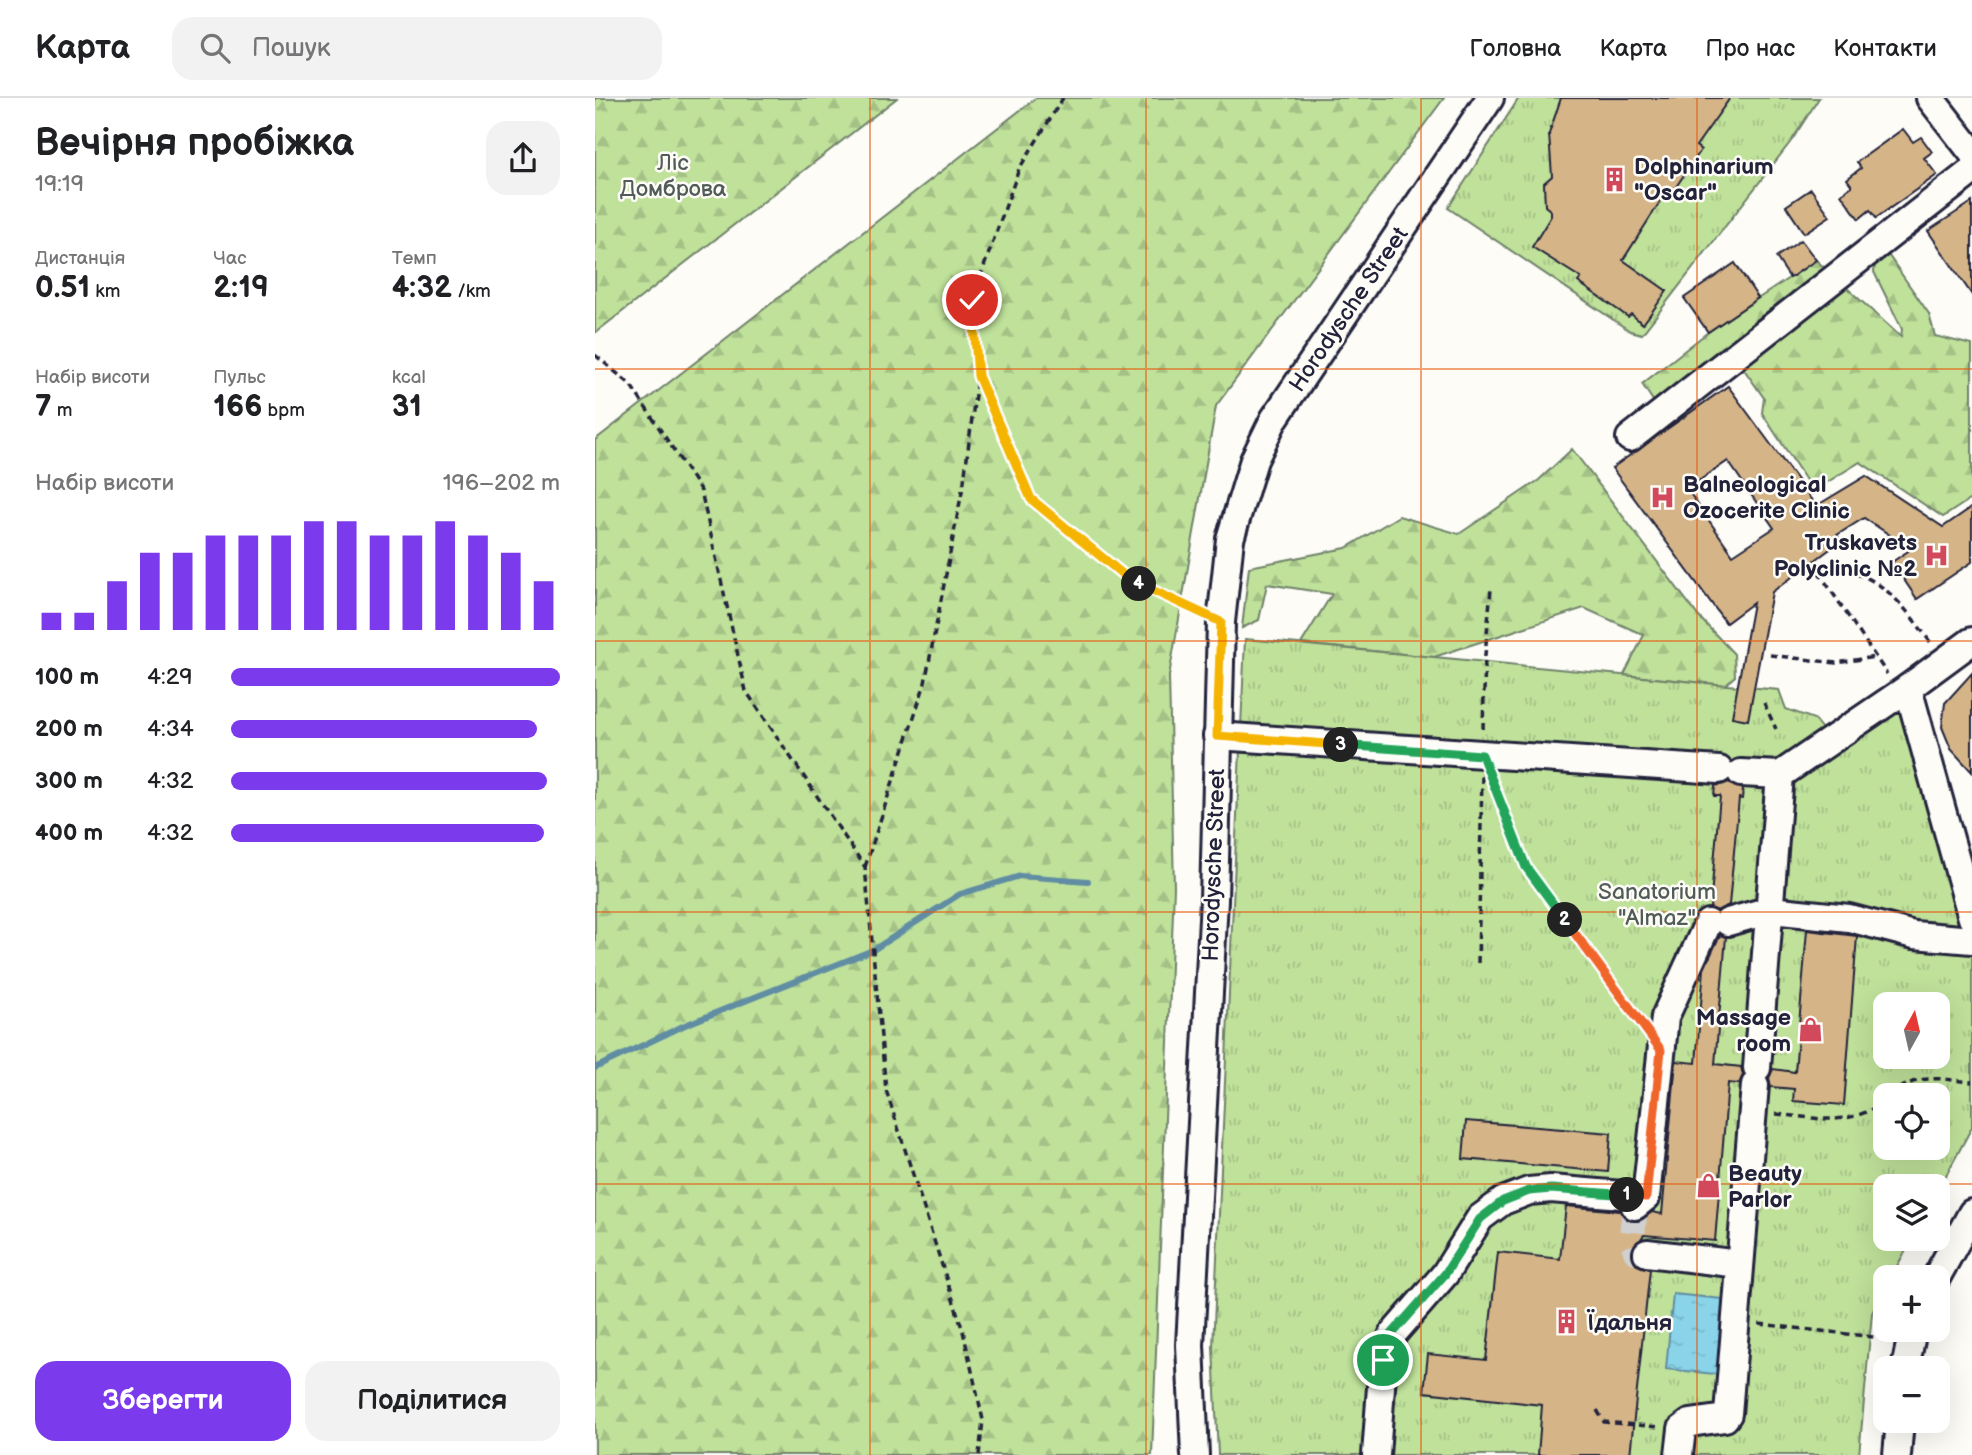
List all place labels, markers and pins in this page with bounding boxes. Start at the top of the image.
place label: Dolphinarium "Oscar" [1634,153,1774,207]
building icon: Dolphinarium "Oscar" [1600,165,1628,193]
pin [942,270,1002,330]
place label: Balneological Ozocerite Clinic [1683,471,1850,525]
hospital icon: Balneological Ozocerite Clinic [1649,483,1677,511]
place label: Truskavets Polyclinic №2 [1774,529,1917,583]
hospital icon: Truskavets Polyclinic №2 [1923,541,1951,569]
pin: 4 [1121,566,1157,602]
pin: 3 [1323,728,1359,762]
pin: 2 [1548,902,1583,938]
place label: Massage room [1696,1004,1791,1058]
shop icon: Massage room [1797,1016,1825,1044]
place label: Beauty Parlor [1728,1160,1802,1214]
shop icon: Beauty Parlor [1694,1172,1722,1200]
pin: 1 [1609,1178,1645,1212]
building icon: Їдальня [1553,1308,1581,1336]
place label: Їдальня [1586,1309,1672,1337]
pin [1353,1330,1413,1390]

